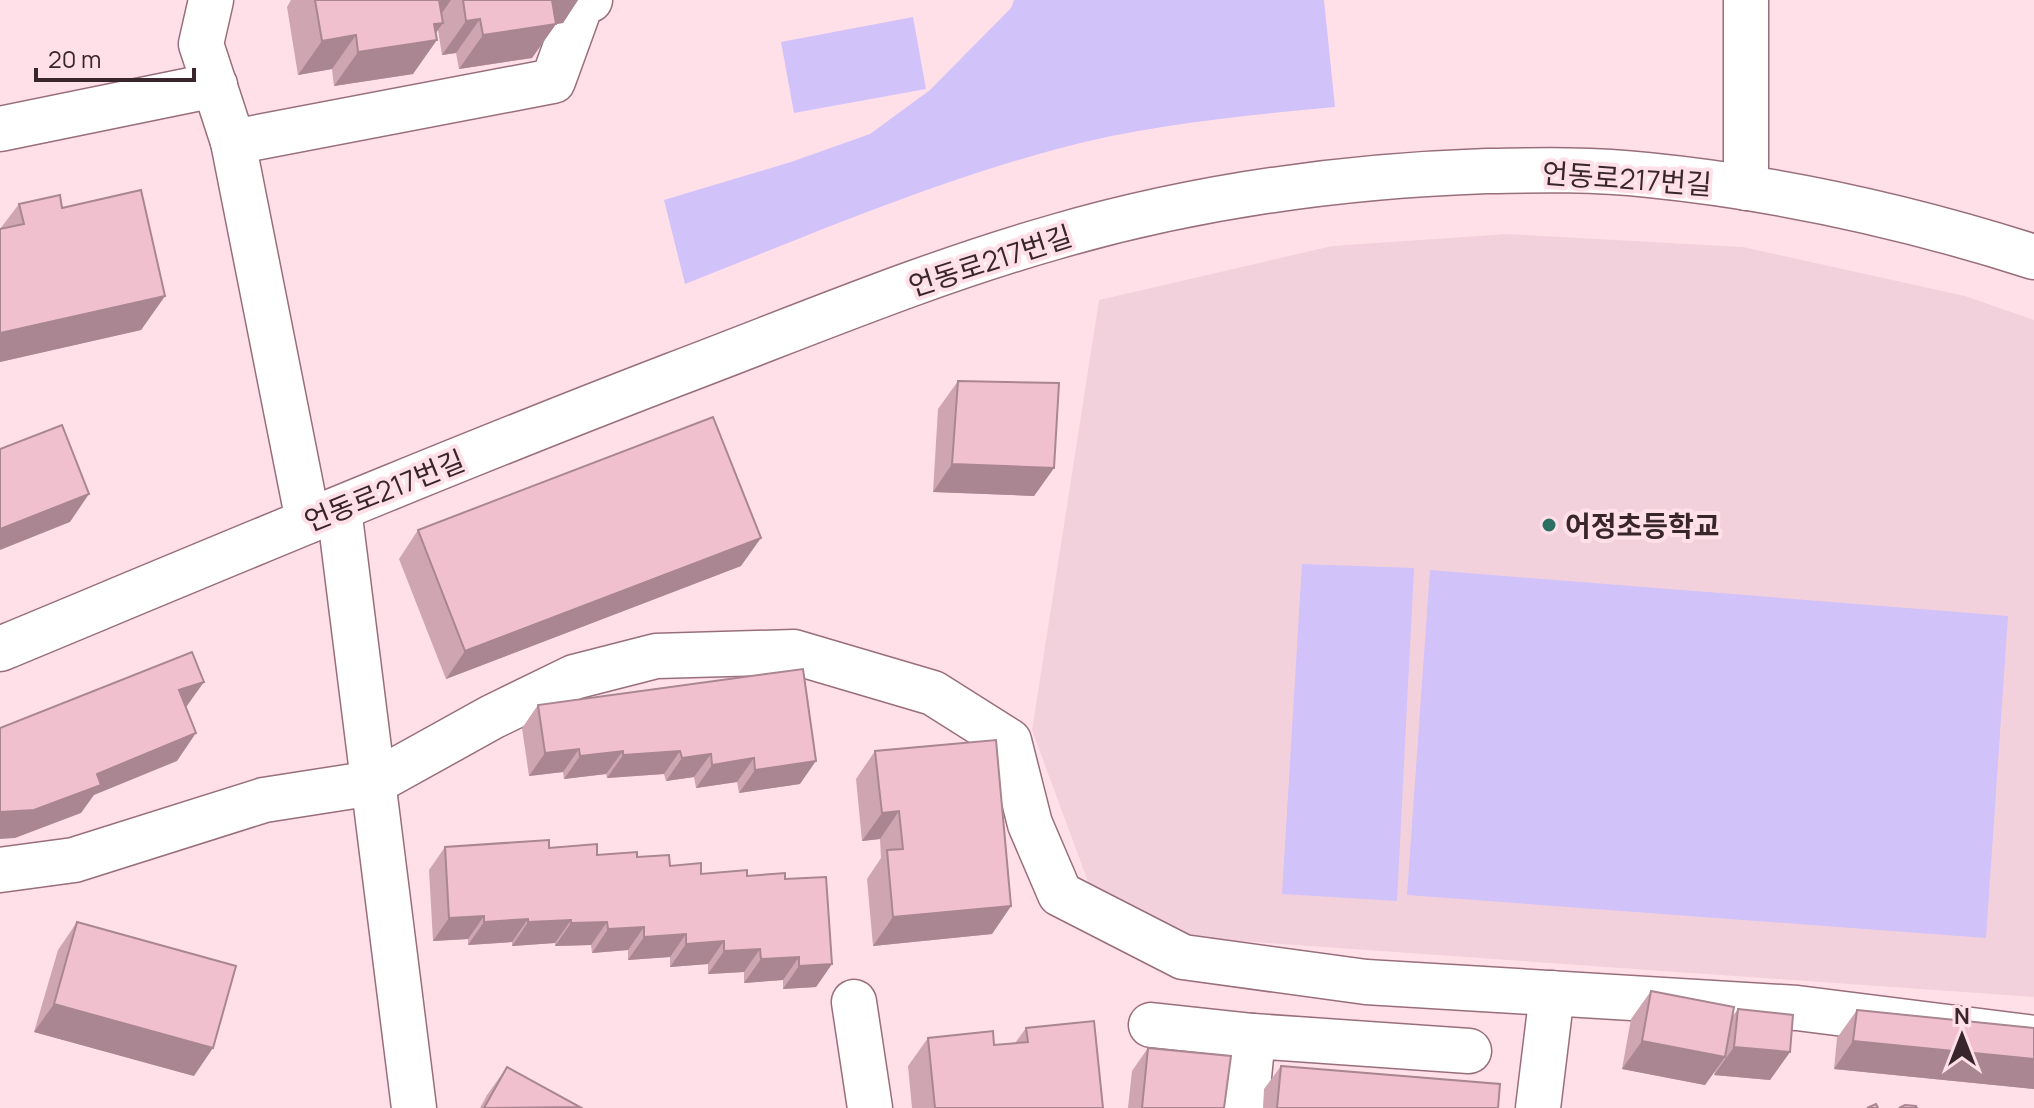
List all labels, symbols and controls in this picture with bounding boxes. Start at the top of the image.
scale bar [36,32,194,82]
text: 20 m [48,42,101,75]
street label: 언동로217번길 [1541,153,1713,203]
street label: 언동로217번길 [903,216,1077,304]
street label: 언동로217번길 [298,441,470,539]
place label: 어정초등학교 [1565,506,1720,544]
marker: 어정초등학교 [1540,516,1558,534]
north arrow [1922,996,2002,1076]
text: N [1954,1001,1970,1031]

